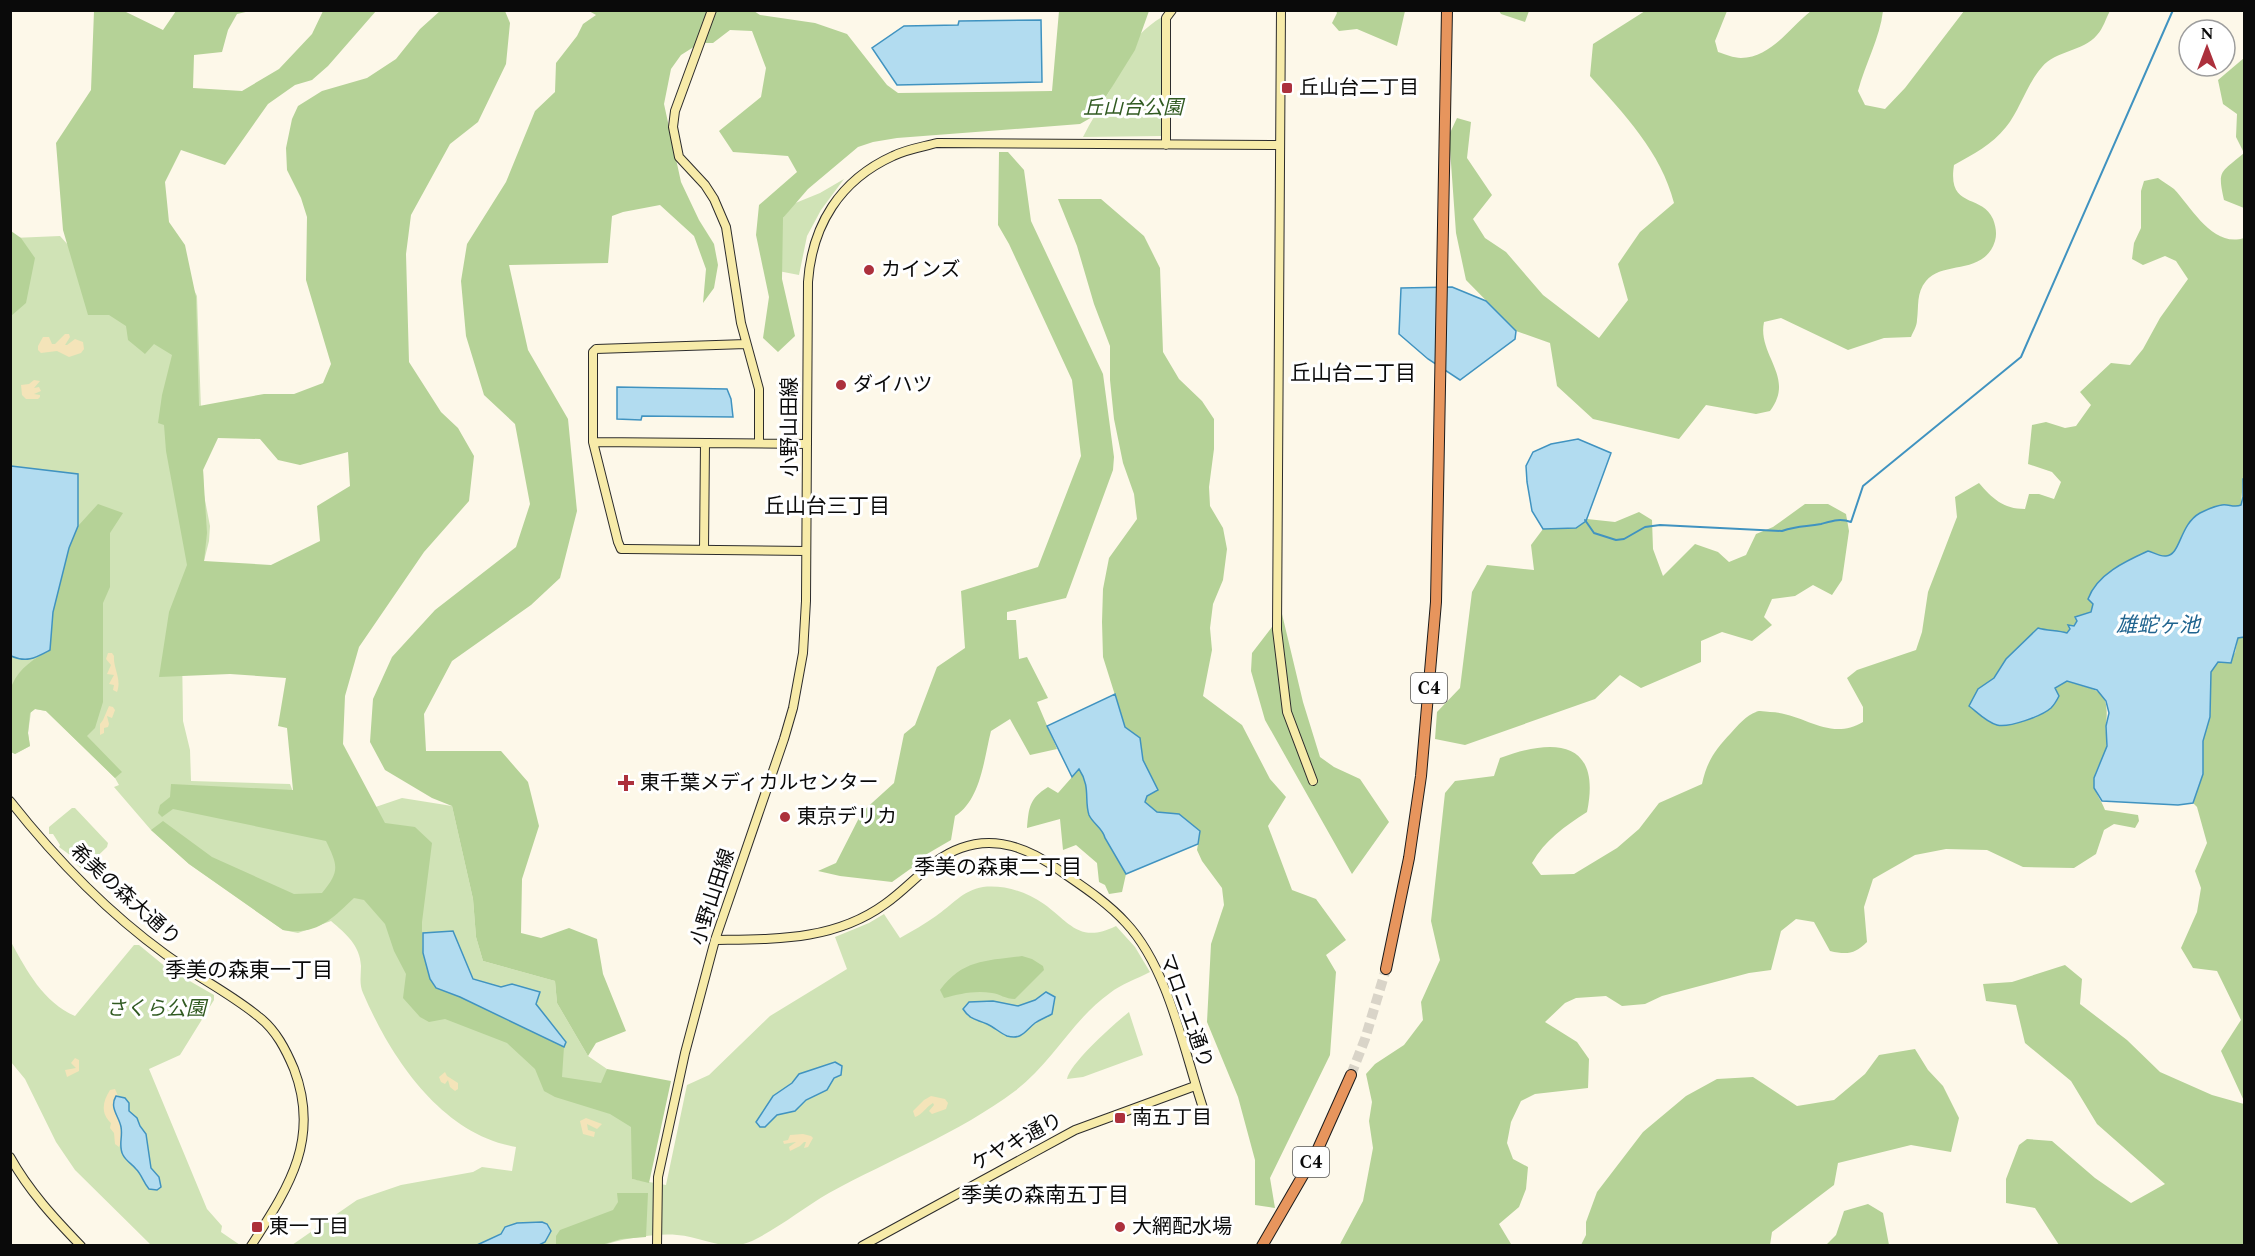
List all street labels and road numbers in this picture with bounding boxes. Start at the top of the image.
street label: 小野山田線 [775,377,805,477]
road number: C4 [1411,673,1447,703]
street label: 希美の森大通り [63,837,187,953]
street label: 小野山田線 [683,845,743,949]
street label: マロニエ通り [1151,949,1221,1073]
street label: ケヤキ通り [966,1105,1068,1179]
road number: C4 [1293,1147,1329,1177]

